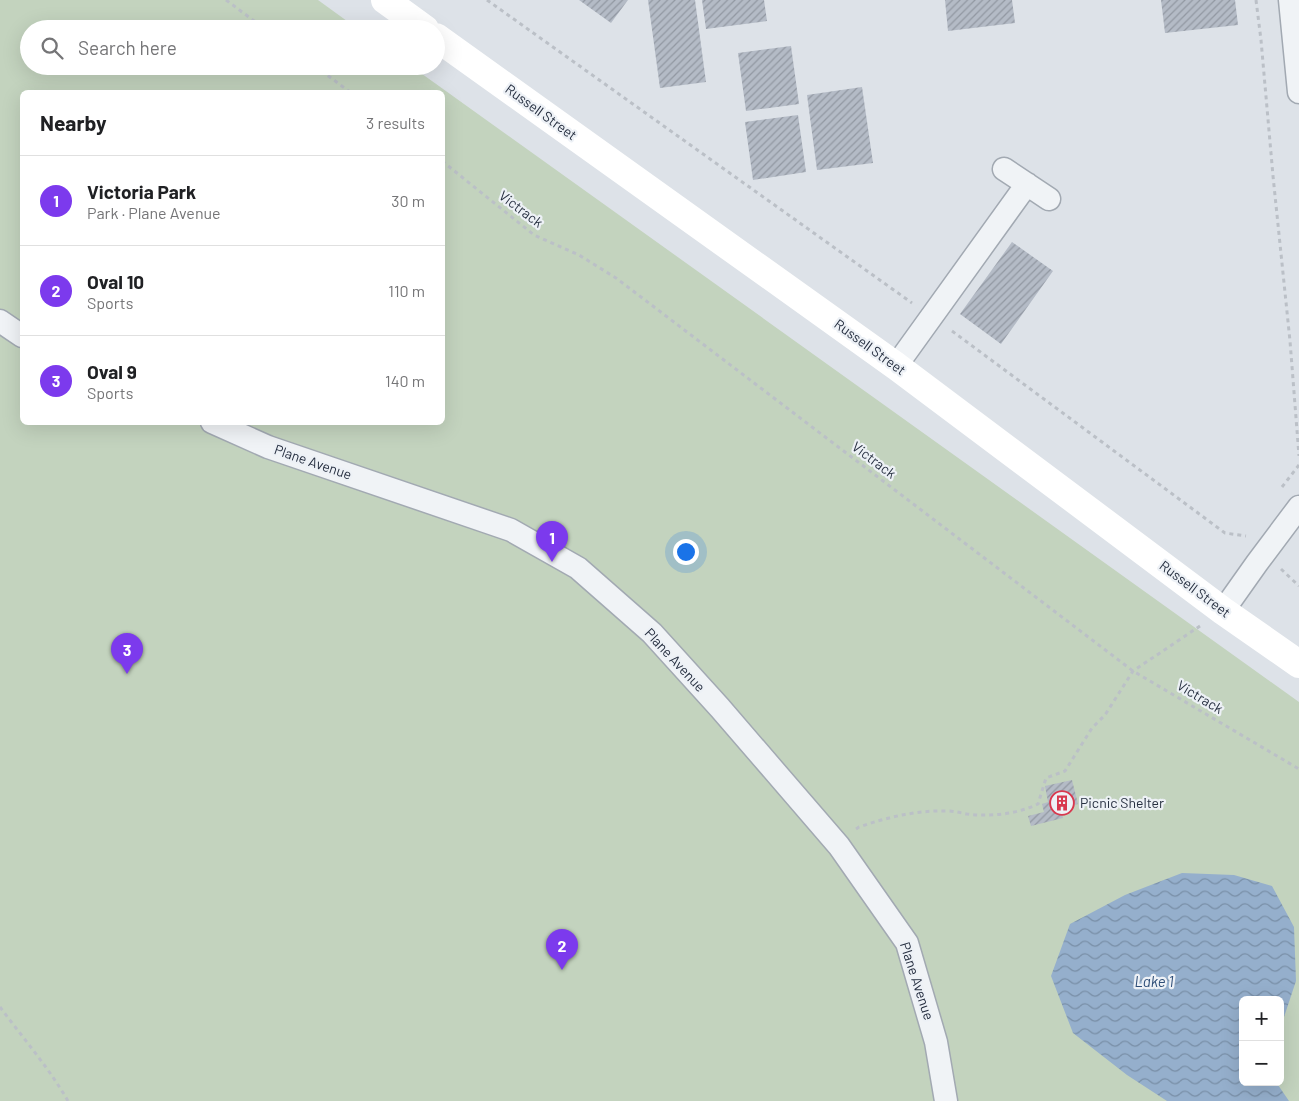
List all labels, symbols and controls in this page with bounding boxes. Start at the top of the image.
search box [20,20,445,75]
icon: search [38,34,66,62]
text: Search here [78,36,177,59]
street label: Russell Street [502,80,580,143]
text: Nearby [40,110,106,135]
text: 3 results [366,113,425,132]
text: Victoria Park [87,180,196,203]
street label: Victrack [496,187,547,231]
text: 1 [53,191,59,210]
text: 30 m [391,191,425,210]
text: Park · Plane Avenue [87,203,221,222]
text: Oval 10 [87,270,144,293]
text: 2 [52,281,60,300]
text: 110 m [388,281,425,300]
text: Sports [87,293,133,312]
street label: Russell Street [831,315,909,378]
text: Oval 9 [87,360,137,383]
text: 3 [52,371,60,390]
text: 140 m [385,371,425,390]
text: Sports [87,383,133,402]
street label: Victrack [849,438,900,482]
street label: Plane Avenue [272,440,354,483]
pin: 1 [536,521,568,562]
your location [673,539,699,565]
street label: Russell Street [1157,556,1234,621]
street label: Plane Avenue [642,624,709,695]
pin: 3 [111,633,143,674]
street label: Victrack [1174,676,1226,717]
building icon: Picnic Shelter [1049,790,1075,816]
place label: Picnic Shelter [1080,794,1164,811]
pin: 2 [546,929,578,970]
street label: Plane Avenue [897,940,938,1022]
water label: Lake 1 [1135,972,1174,990]
map controls [1239,996,1284,1086]
button: + [1239,996,1284,1041]
button: − [1239,1041,1284,1086]

